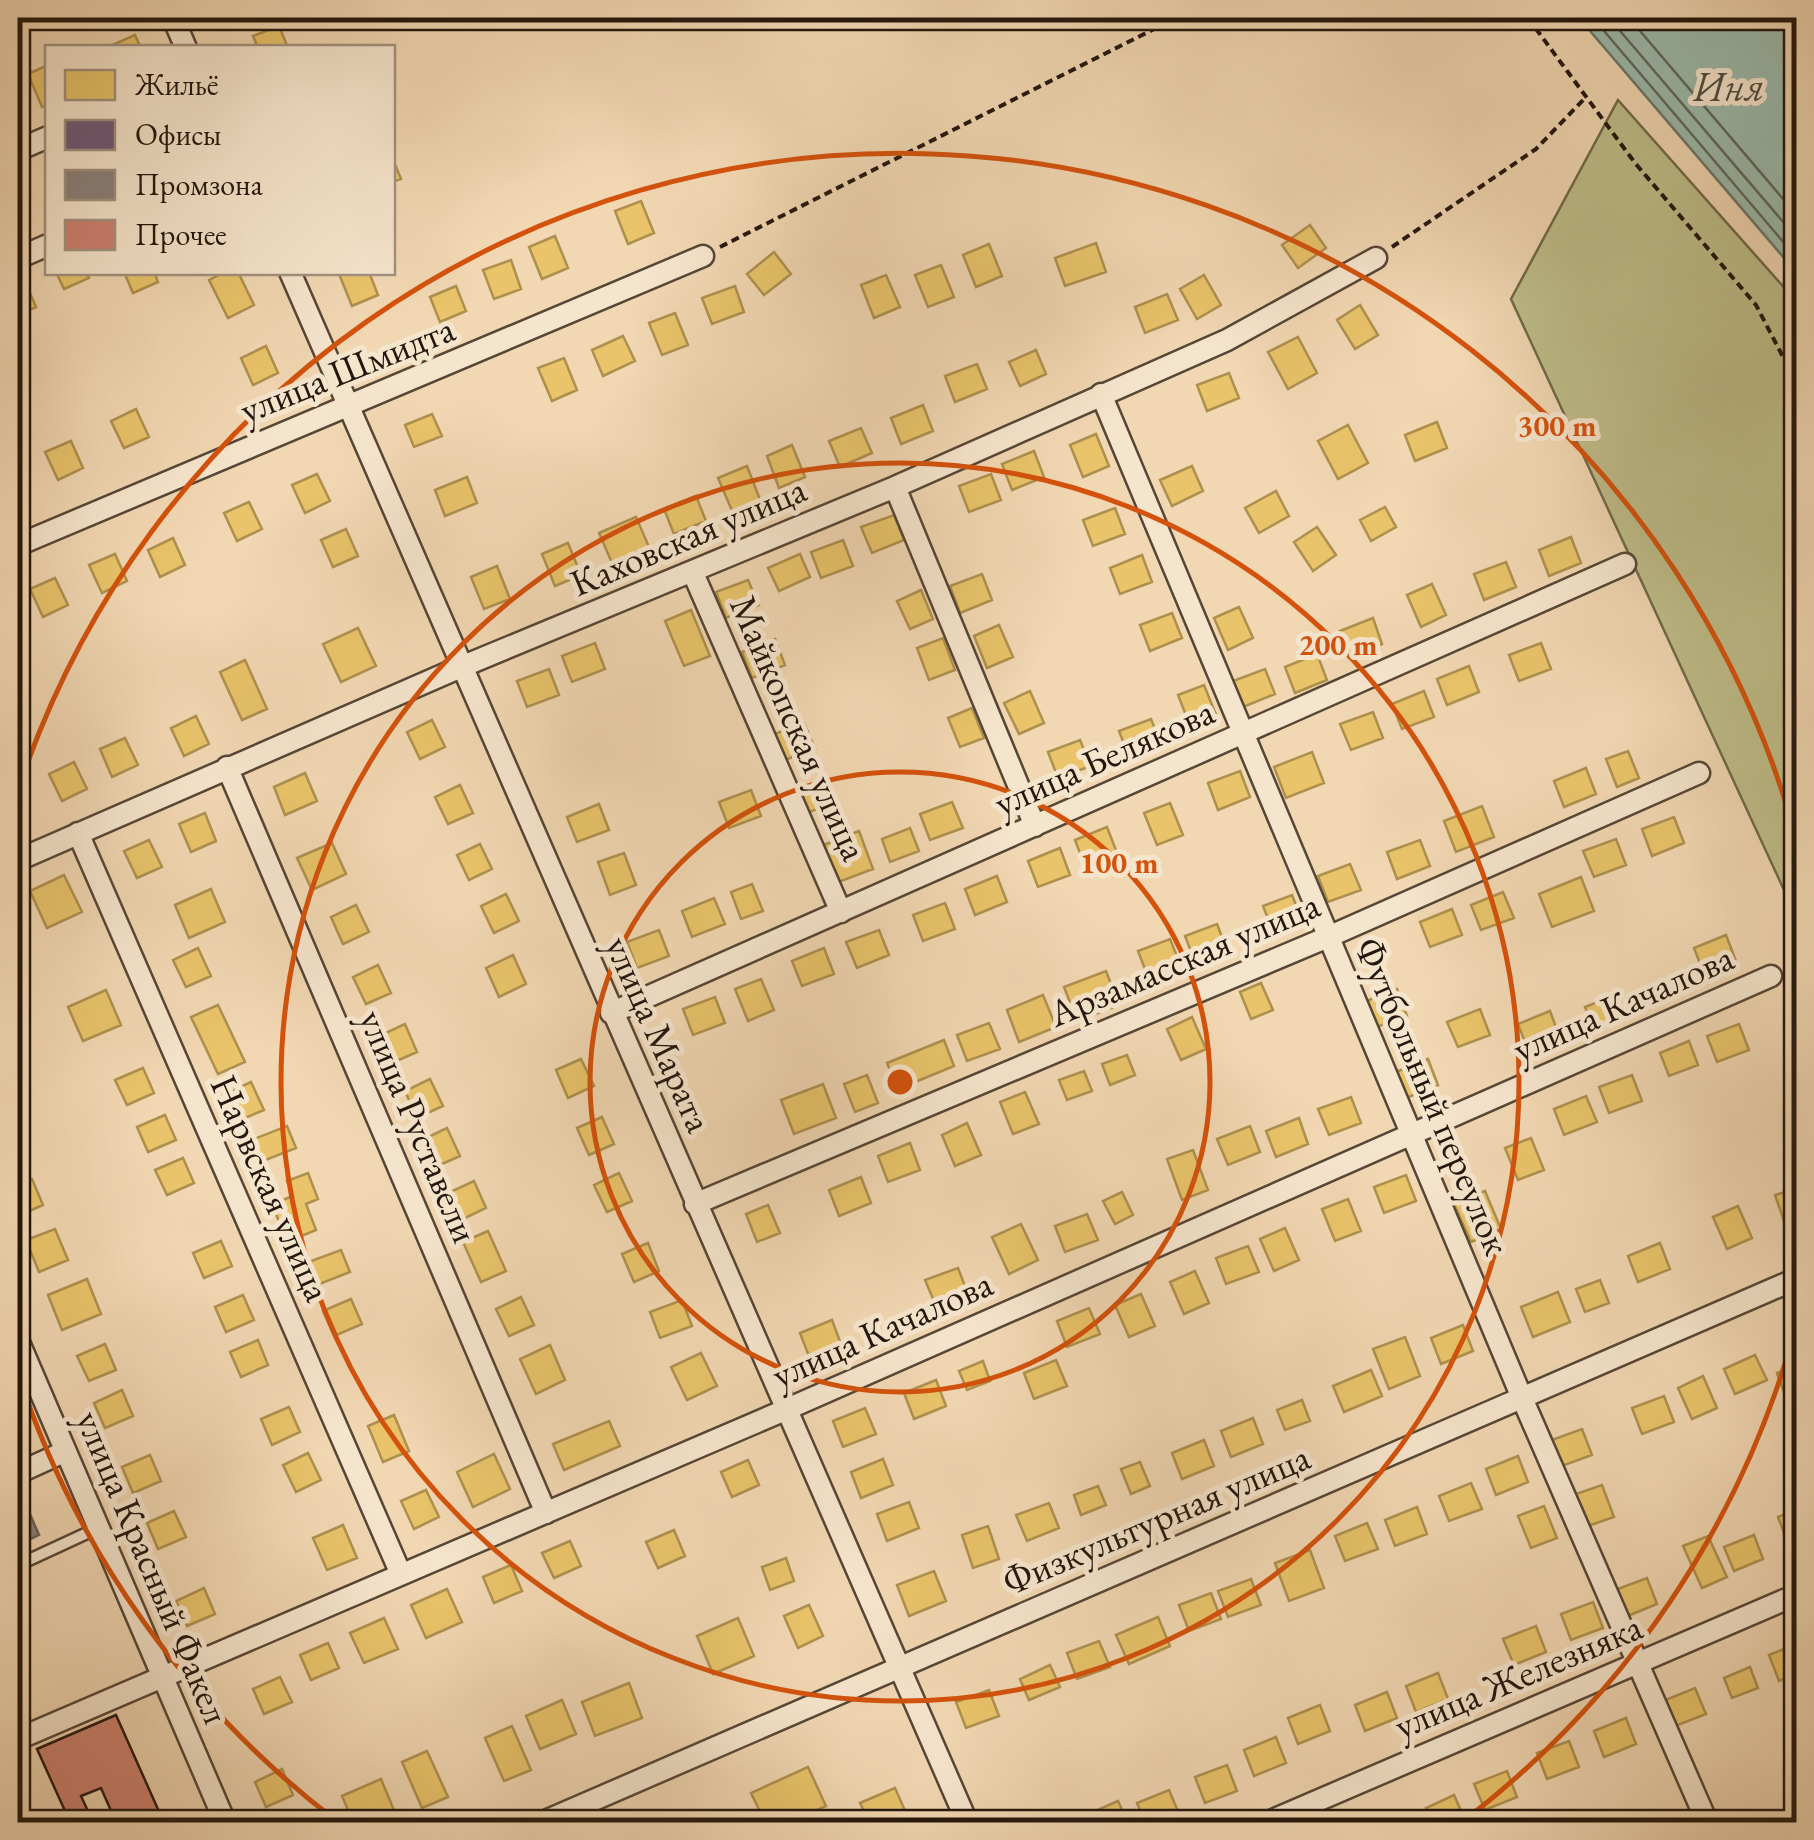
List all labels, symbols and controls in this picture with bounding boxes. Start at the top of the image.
legend [45,45,395,275]
water label: Иня [1693,60,1764,112]
text: Жильё [134,65,219,104]
text: Офисы [135,115,221,154]
text: Промзона [135,165,263,204]
text: Прочее [135,215,227,254]
street label: улица Шмидта [232,303,462,434]
text: 300 m [1518,406,1596,445]
street label: Каховская улица [562,464,814,607]
street label: Майкопская улица [719,588,880,869]
text: 200 m [1299,625,1377,664]
street label: улица Белякова [986,686,1222,827]
text: 100 m [1080,843,1158,882]
street label: Арзамасская улица [1040,879,1327,1038]
street label: улица Марата [594,928,725,1140]
street label: Футбольный переулок [1344,930,1522,1262]
street label: улица Качалова [1505,932,1742,1073]
street label: улица Руставели [348,1002,491,1250]
centre of rings [882,1064,918,1100]
street label: Нарвская улица [200,1067,344,1309]
street label: улица Качалова [764,1258,1001,1399]
street label: улица Красный Факел [65,1403,242,1731]
street label: Физкультурная улица [995,1431,1318,1605]
street label: улица Железняка [1386,1601,1650,1750]

